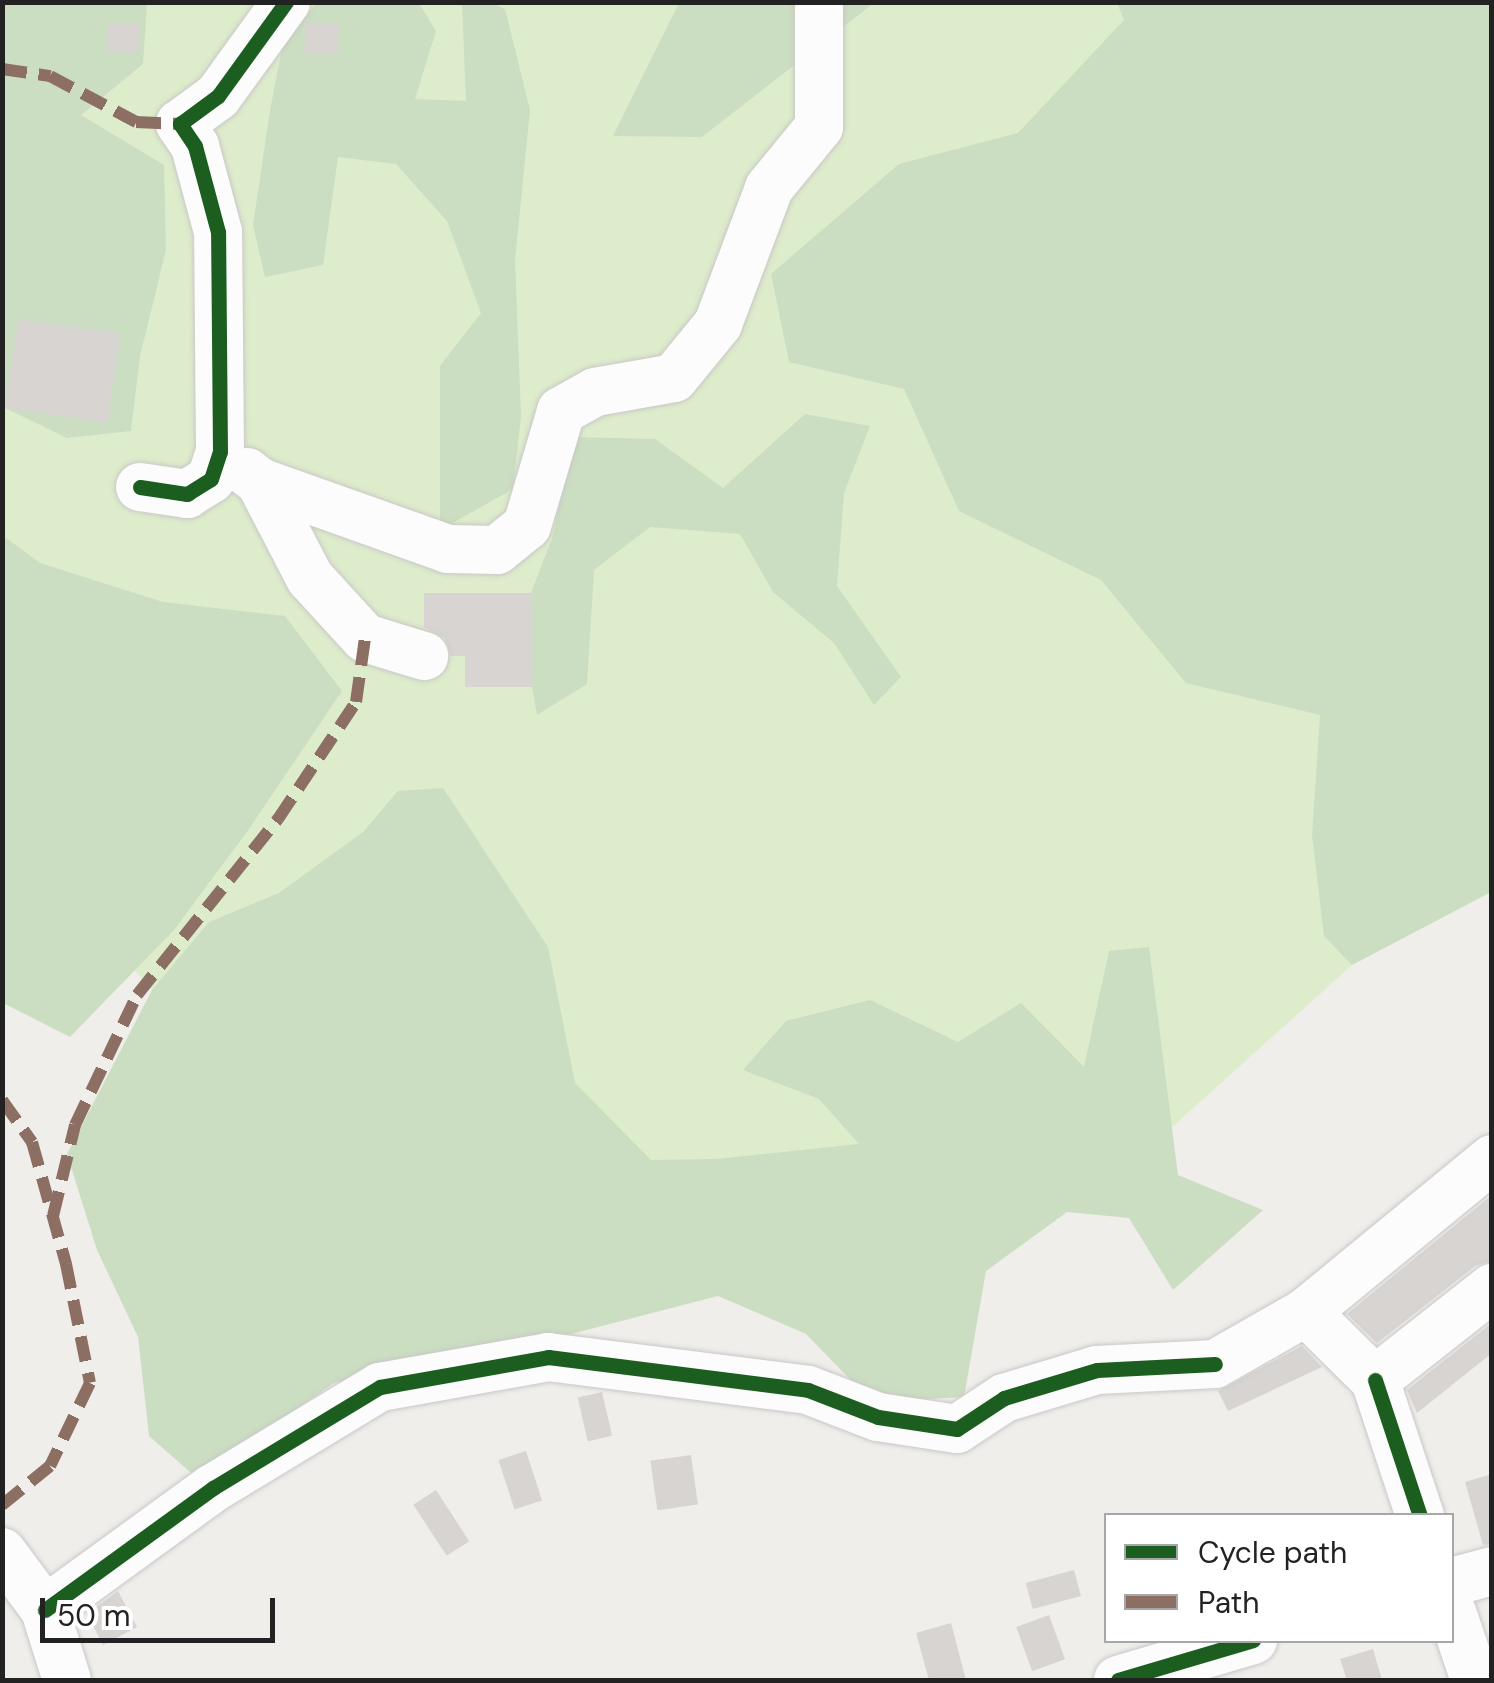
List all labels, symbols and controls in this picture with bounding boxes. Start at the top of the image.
legend [1104,1513,1454,1643]
text: Cycle path [1198,1533,1347,1572]
scale bar [45,1578,280,1640]
text: Path [1198,1583,1260,1622]
text: 50 m [57,1596,131,1635]

